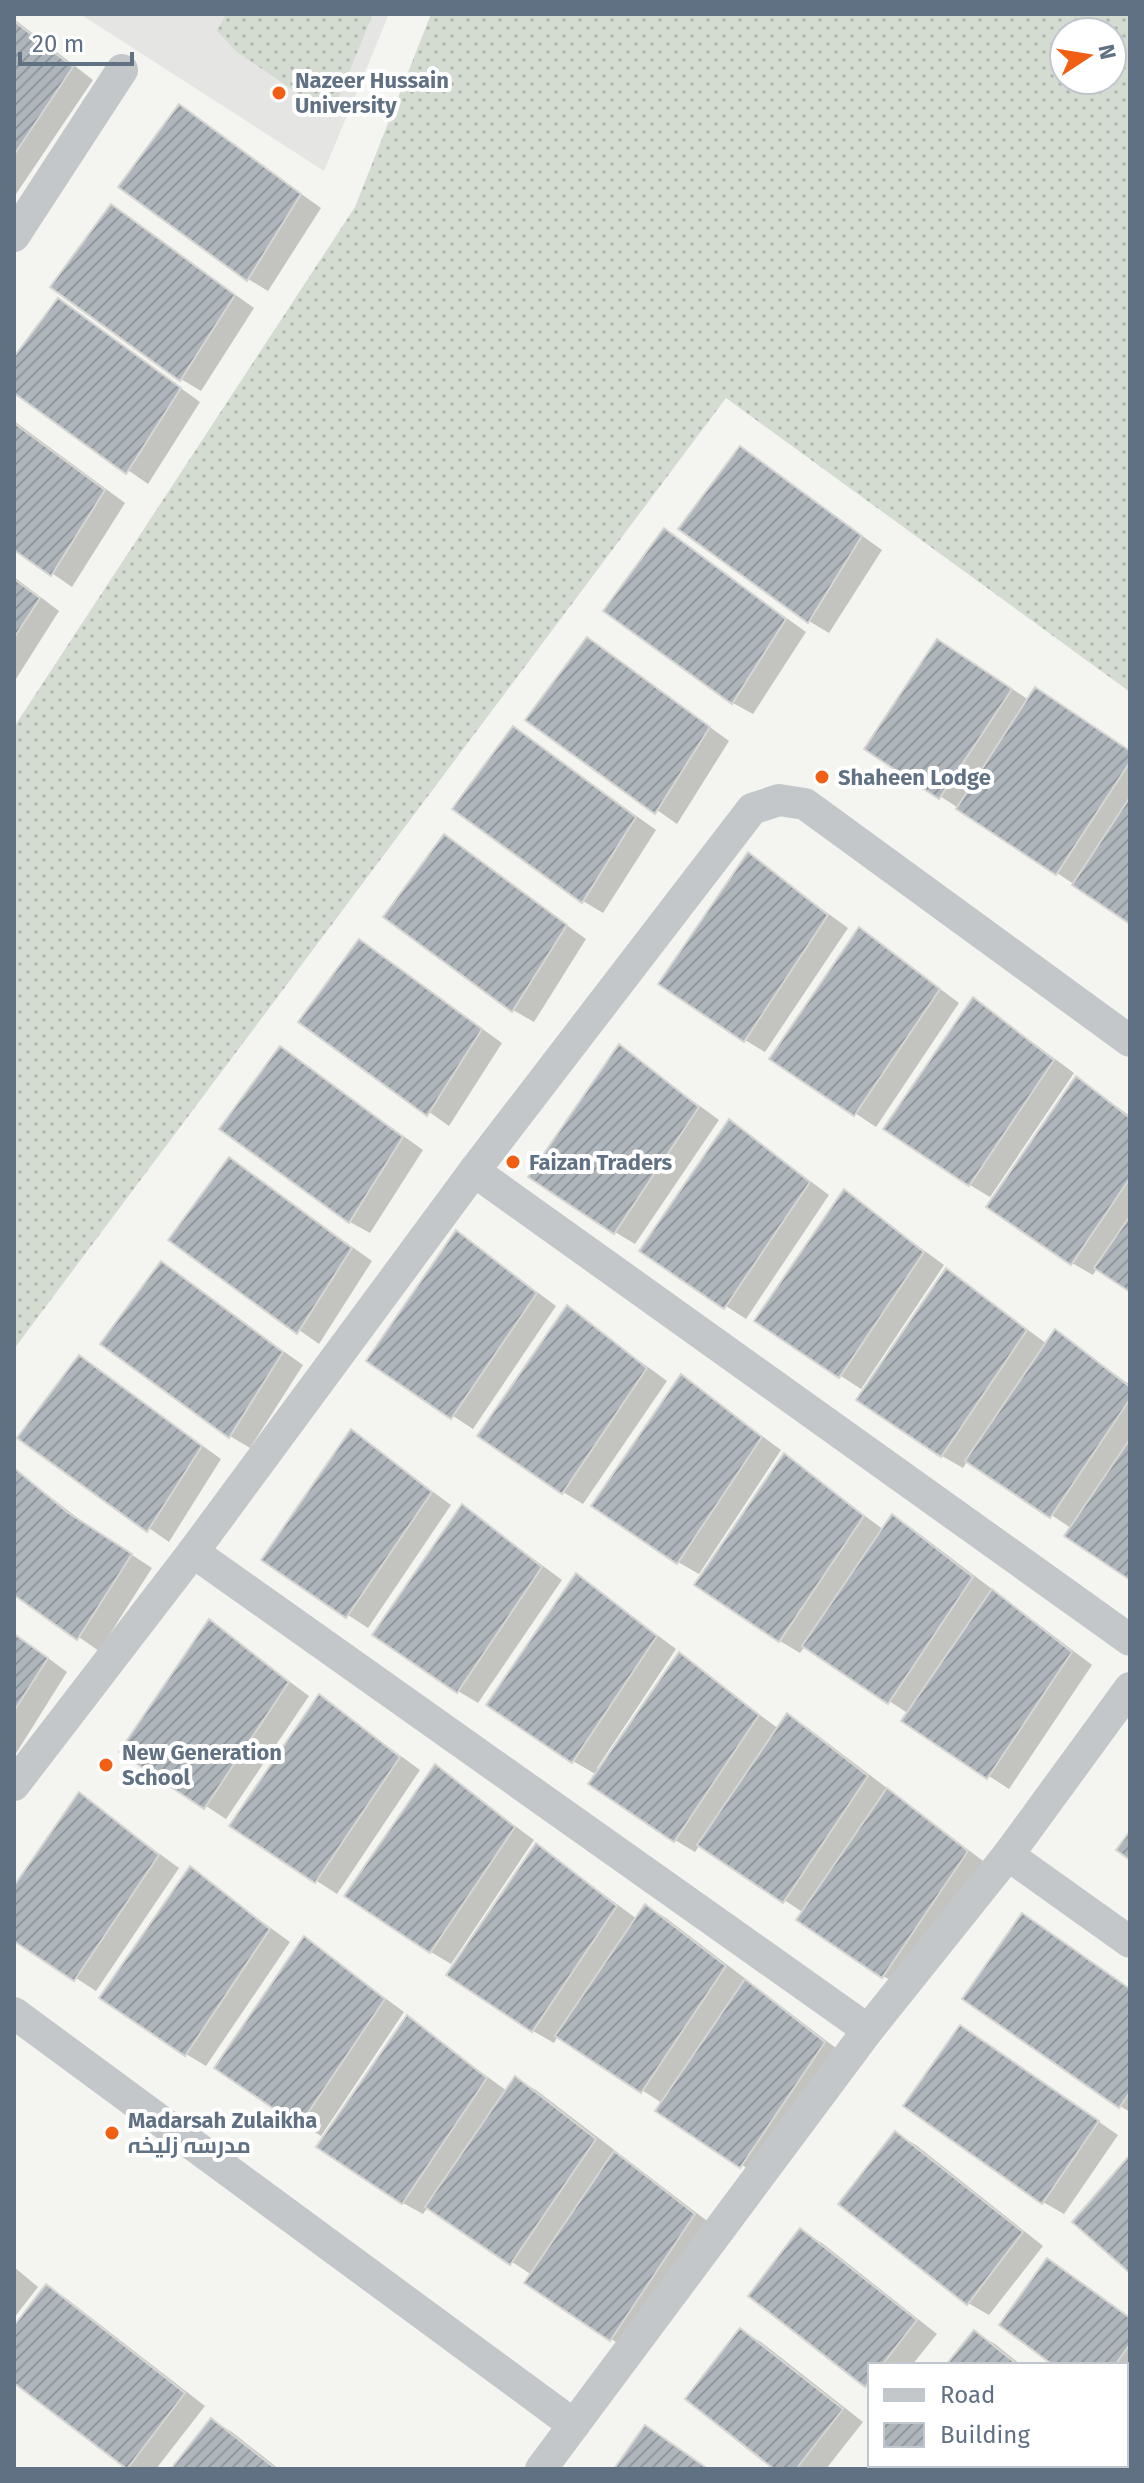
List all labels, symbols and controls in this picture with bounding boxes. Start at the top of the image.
scale bar [20,16,132,66]
north arrow [1048,16,1128,96]
text: 20 m [32,30,84,58]
text: N [1092,42,1122,62]
place label: Nazeer Hussain University [295,67,449,119]
marker: Nazeer Hussain University [270,84,288,102]
place label: Shaheen Lodge [838,764,991,791]
marker: Shaheen Lodge [813,768,831,786]
place label: Faizan Traders [529,1149,673,1176]
marker: Faizan Traders [504,1153,522,1171]
place label: New Generation School [122,1739,282,1791]
marker: New Generation School [97,1756,115,1774]
place label: Madarsah Zulaikha مدرسہ زلیخہ [128,2107,317,2159]
marker: Madarsah Zulaikha مدرسہ زلیخہ [103,2124,121,2142]
legend [868,2363,1128,2467]
text: Road [940,2381,995,2409]
text: Building [940,2421,1030,2449]

